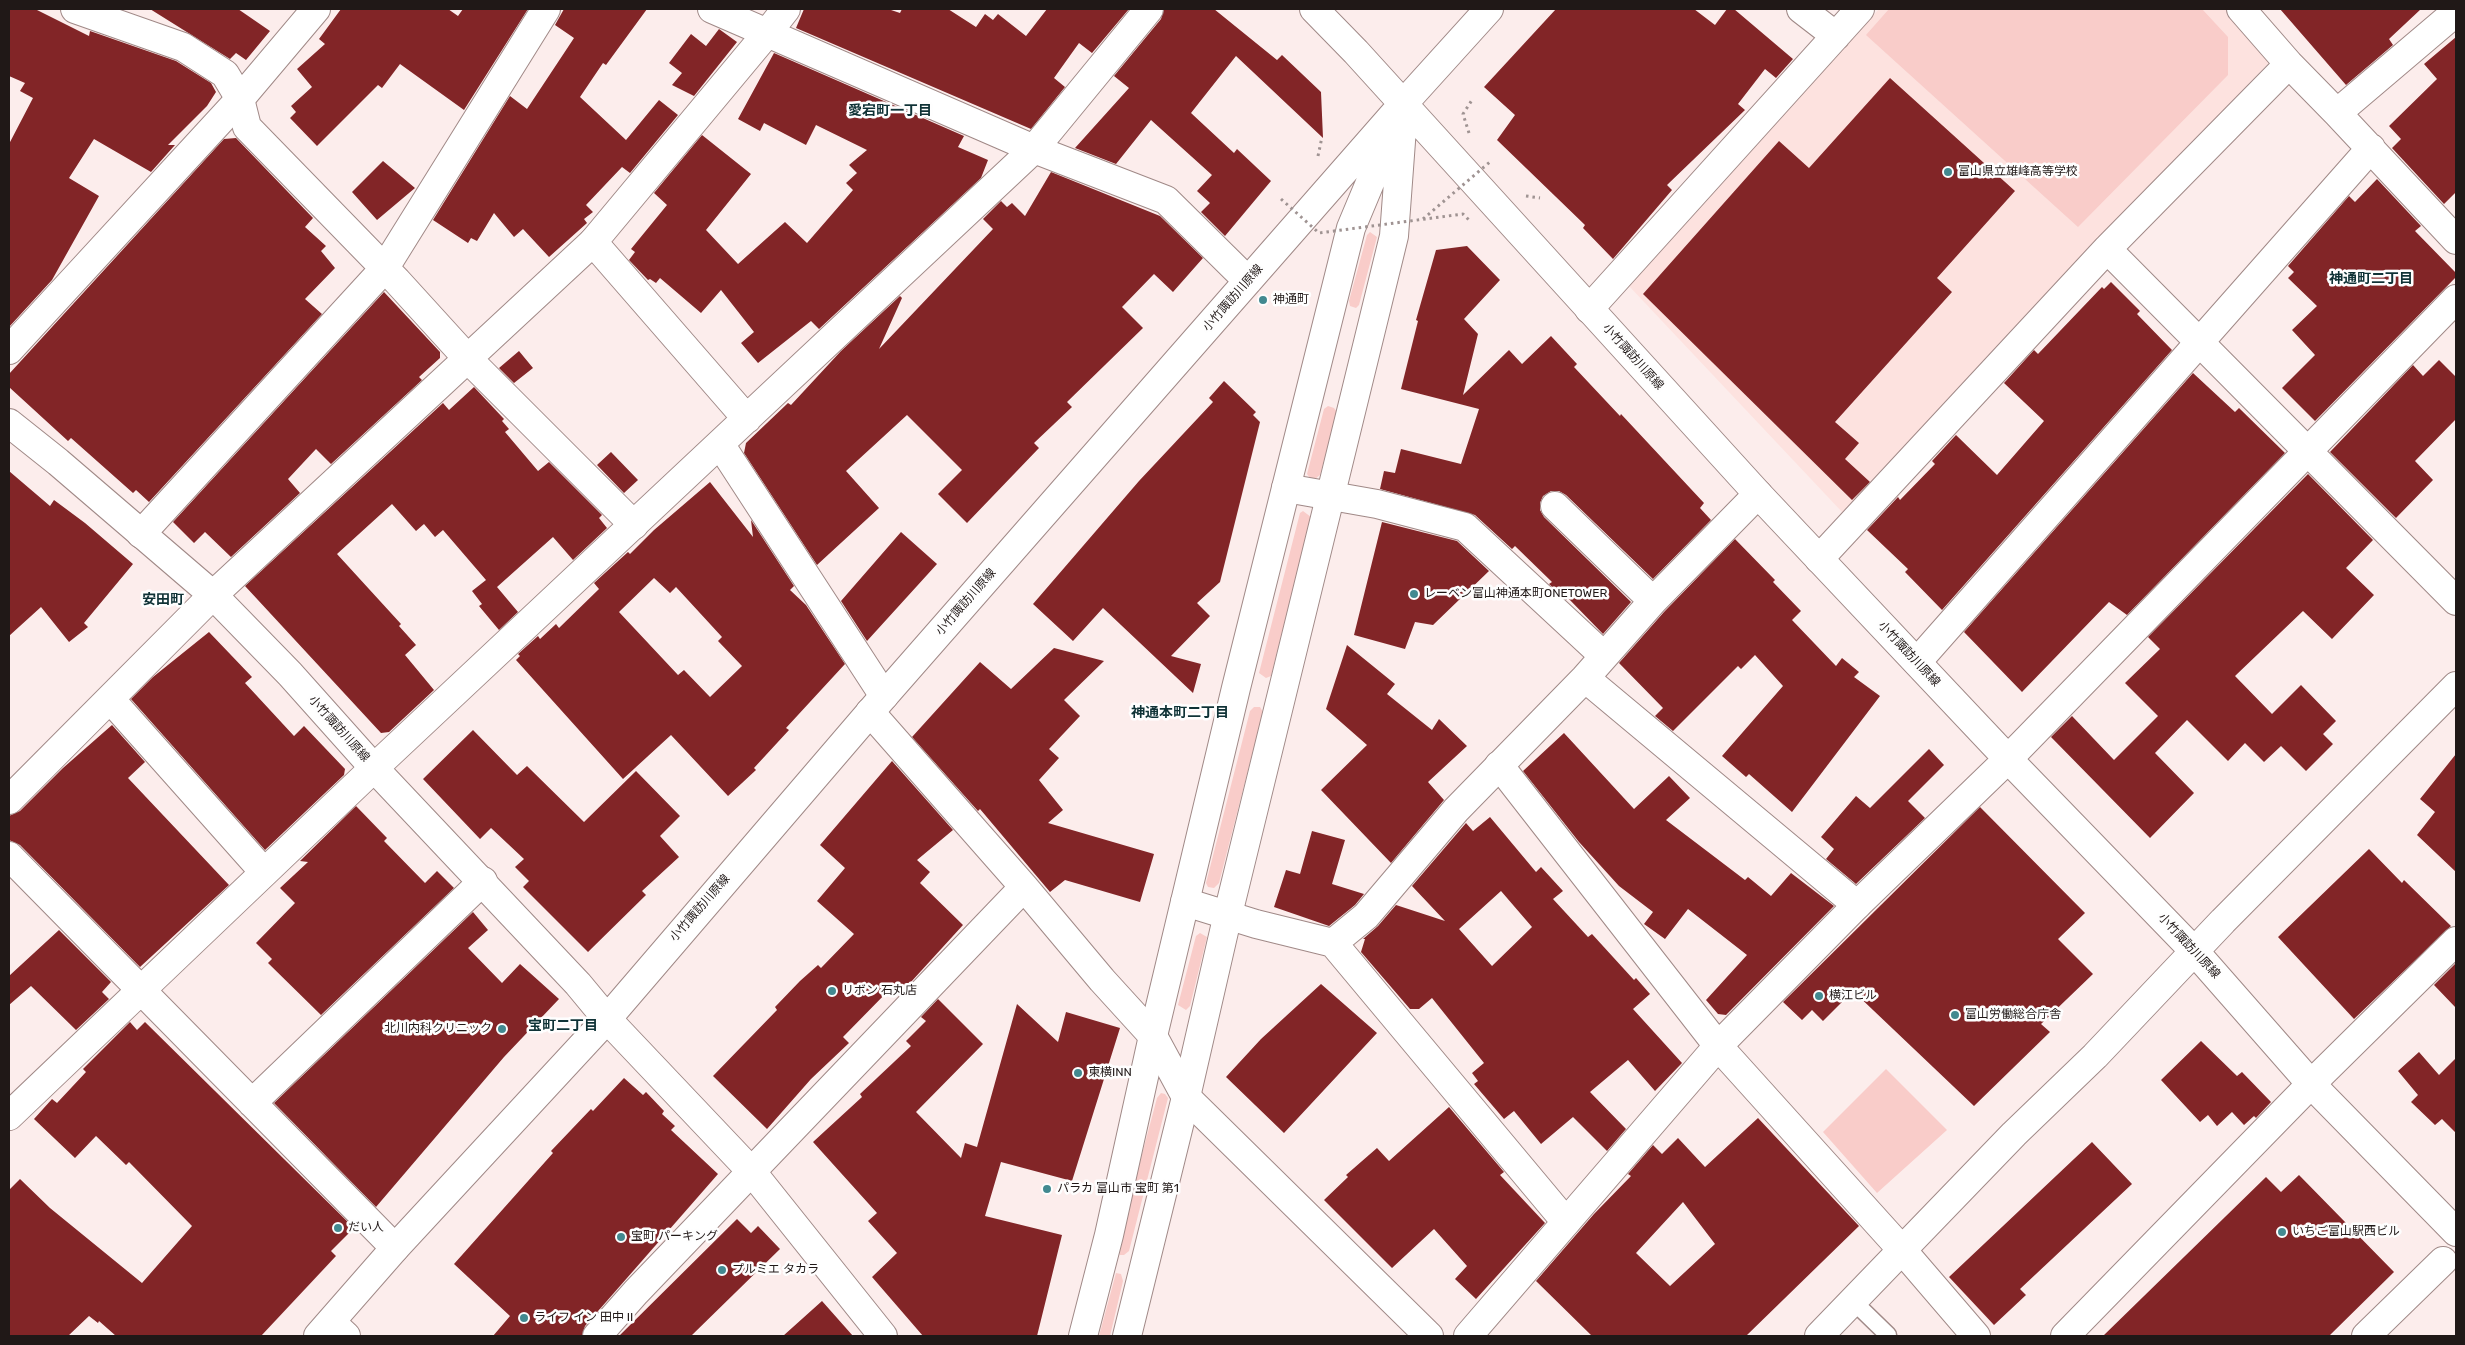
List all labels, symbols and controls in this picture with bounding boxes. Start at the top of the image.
district label: 愛宕町一丁目 [848,103,932,119]
place label: 富山県立雄峰高等学校 [1958,165,2078,179]
marker: 富山県立雄峰高等学校 [1942,166,1954,178]
street label: 小竹諏訪川原線 [1200,262,1266,334]
district label: 神通町二丁目 [2329,271,2413,287]
place label: 神通町 [1273,293,1309,307]
marker: 神通町 [1257,294,1269,306]
street label: 小竹諏訪川原線 [1600,321,1666,393]
street label: 小竹諏訪川原線 [933,566,999,638]
place label: レーベン富山神通本町ONETOWER [1424,587,1607,601]
marker: レーベン富山神通本町ONETOWER [1408,588,1420,600]
district label: 安田町 [142,592,184,608]
street label: 小竹諏訪川原線 [1875,618,1943,690]
street label: 小竹諏訪川原線 [306,693,372,765]
district label: 神通本町二丁目 [1131,705,1229,721]
street label: 小竹諏訪川原線 [667,872,733,944]
street label: 小竹諏訪川原線 [2155,910,2223,982]
place label: リボン 石丸店 [842,984,917,998]
marker: リボン 石丸店 [826,985,838,997]
place label: 横江ビル [1829,989,1877,1003]
marker: 横江ビル [1813,990,1825,1002]
place label: 富山労働総合庁舎 [1965,1008,2061,1022]
marker: 富山労働総合庁舎 [1949,1009,1961,1021]
district label: 宝町二丁目 [528,1018,598,1034]
place label: 北川内科クリニック [384,1022,492,1036]
marker: 北川内科クリニック [496,1023,508,1035]
place label: 東横INN [1088,1066,1132,1080]
marker: 東横INN [1072,1067,1084,1079]
place label: パラカ 富山市 宝町 第1 [1057,1182,1179,1196]
marker: パラカ 富山市 宝町 第1 [1041,1183,1053,1195]
place label: だい人 [348,1221,384,1235]
marker: だい人 [332,1222,344,1234]
place label: いちご富山駅西ビル [2292,1225,2400,1239]
marker: いちご富山駅西ビル [2276,1226,2288,1238]
place label: 宝町 パーキング [631,1230,718,1244]
marker: 宝町 パーキング [615,1231,627,1243]
place label: プルミエ タカラ [732,1263,819,1277]
marker: プルミエ タカラ [716,1264,728,1276]
place label: ライフ イン 田中 II [534,1311,633,1325]
marker: ライフ イン 田中 II [518,1312,530,1324]

